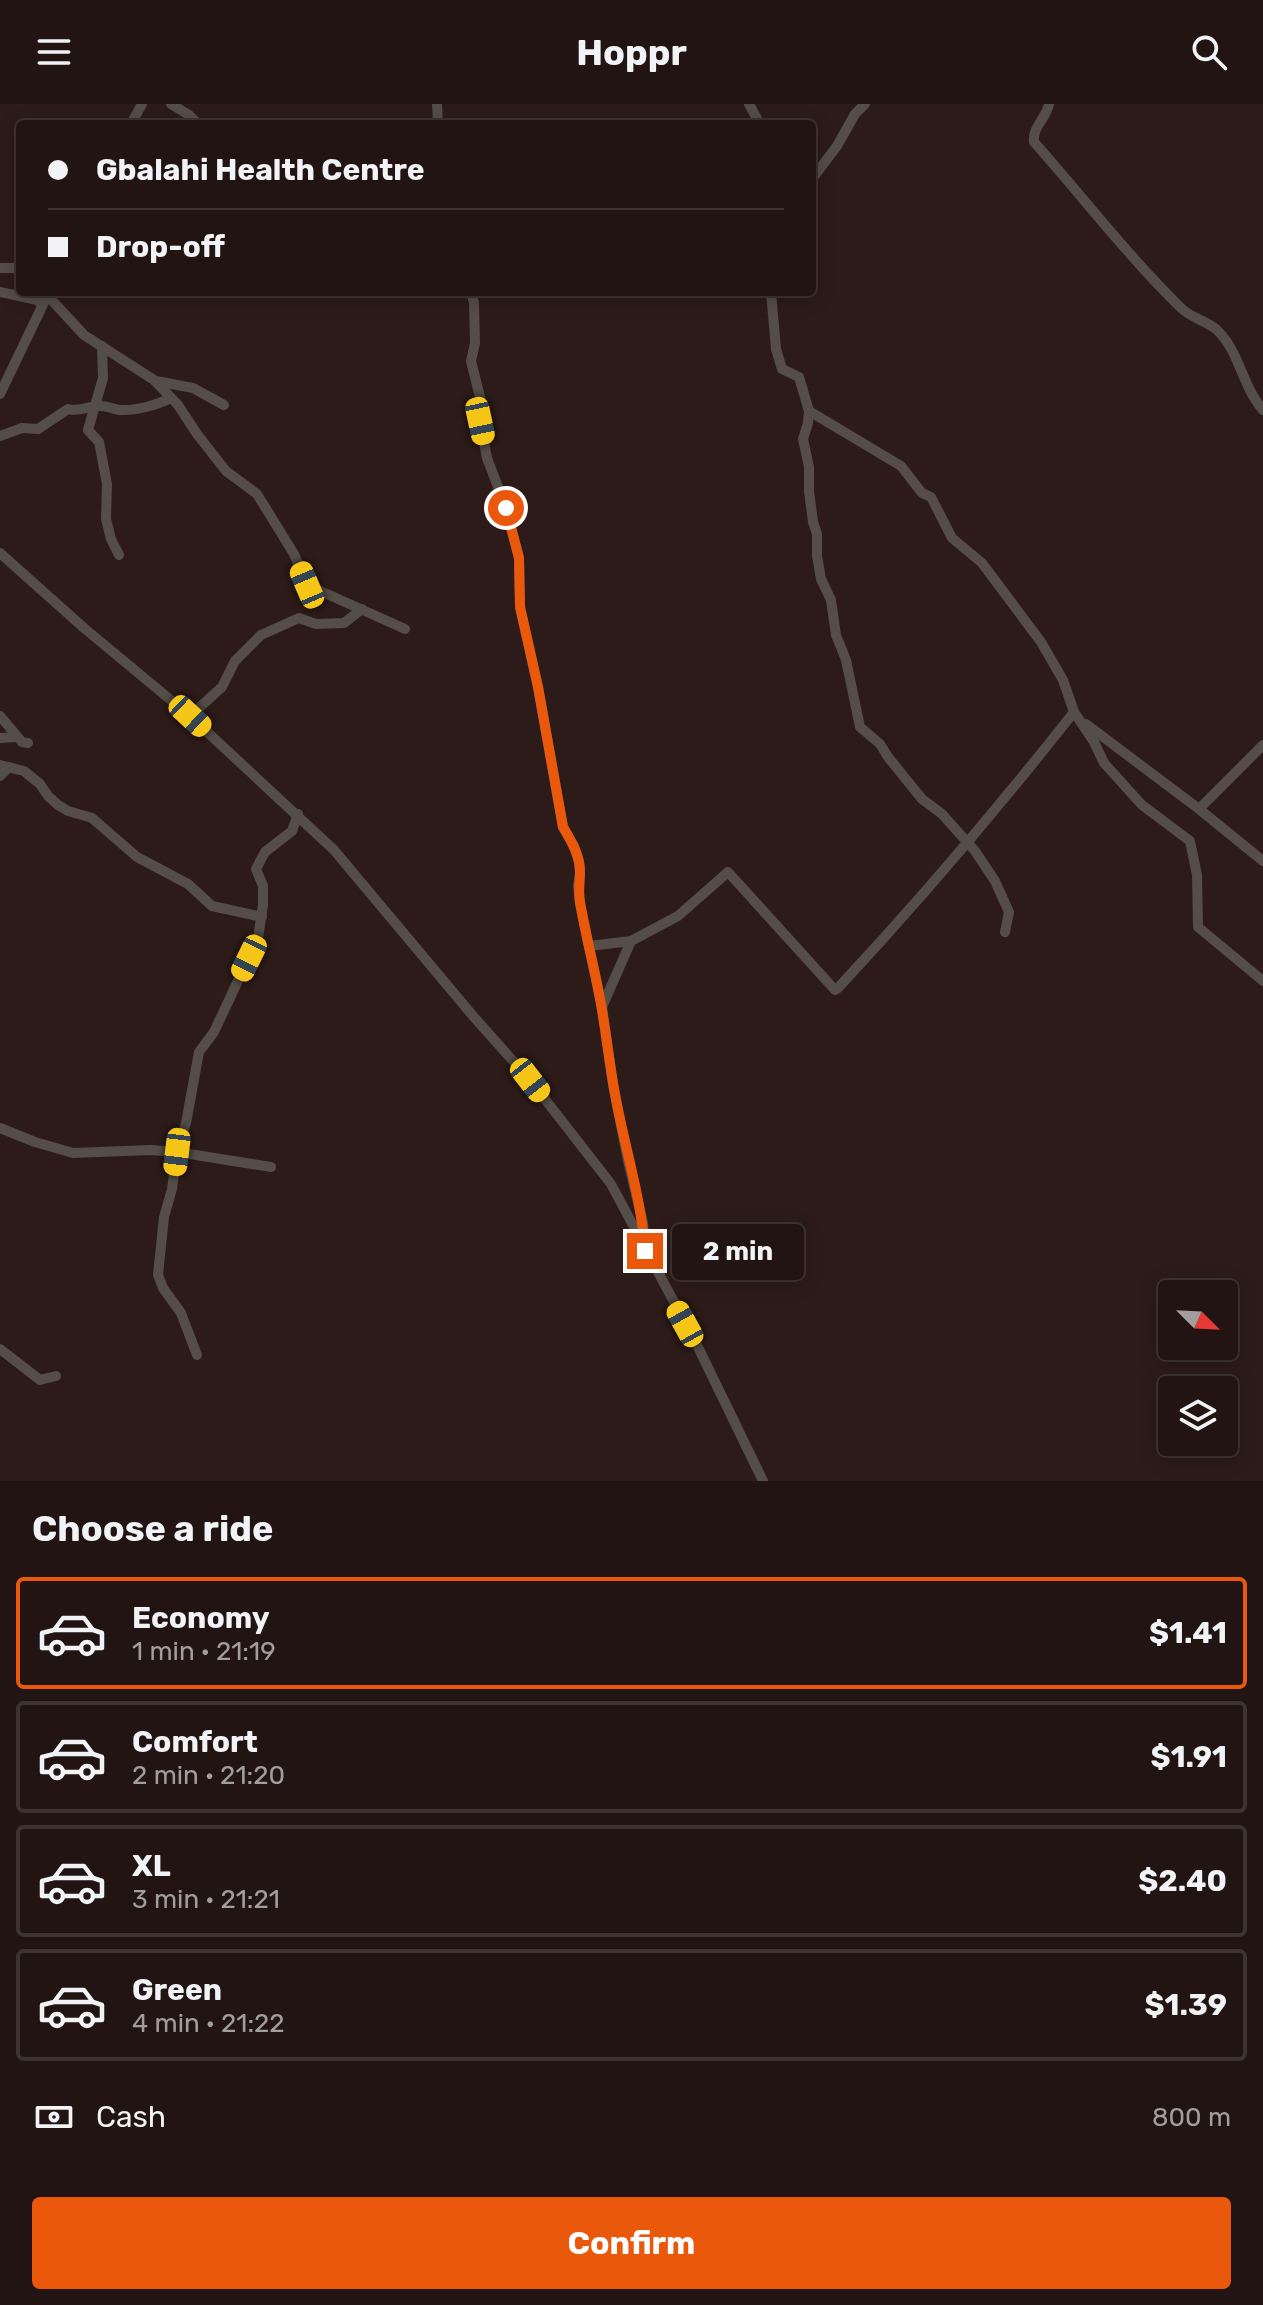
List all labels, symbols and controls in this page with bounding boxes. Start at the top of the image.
icon: menu [32,30,76,74]
icon: search [1187,30,1231,74]
text: Hoppr [576,31,687,74]
text: Gbalahi Health Centre [96,152,425,188]
text: Drop-off [96,229,225,265]
car [463,395,497,447]
route start [488,490,524,526]
car [287,558,327,612]
car [164,691,216,741]
car [228,931,270,985]
car [506,1054,554,1106]
car [162,1127,192,1177]
callout: 2 min [673,1223,805,1279]
route end [627,1233,663,1269]
text: 2 min [703,1236,773,1267]
north arrow [1158,1280,1238,1360]
map controls [1158,1280,1238,1456]
car [663,1297,707,1351]
button: layers [1158,1376,1238,1456]
text: Choose a ride [32,1507,273,1550]
icon: car [36,1597,108,1669]
text: Economy [132,1600,270,1636]
text: $1.41 [1149,1615,1227,1651]
text: 1 min · 21:19 [132,1636,276,1667]
icon: car [36,1721,108,1793]
text: Comfort [132,1724,258,1760]
text: $1.91 [1151,1739,1227,1775]
text: 2 min · 21:20 [132,1760,285,1791]
icon: car [36,1845,108,1917]
text: XL [132,1848,171,1884]
text: $2.40 [1138,1863,1227,1899]
text: 3 min · 21:21 [132,1884,280,1915]
icon: car [36,1969,108,2041]
text: Green [132,1972,222,2008]
text: $1.39 [1145,1987,1227,2023]
text: 4 min · 21:22 [132,2008,285,2039]
icon: cash [32,2095,76,2139]
text: Cash [96,2099,166,2135]
text: 800 m [1152,2102,1231,2133]
button: Confirm [32,2197,1231,2289]

